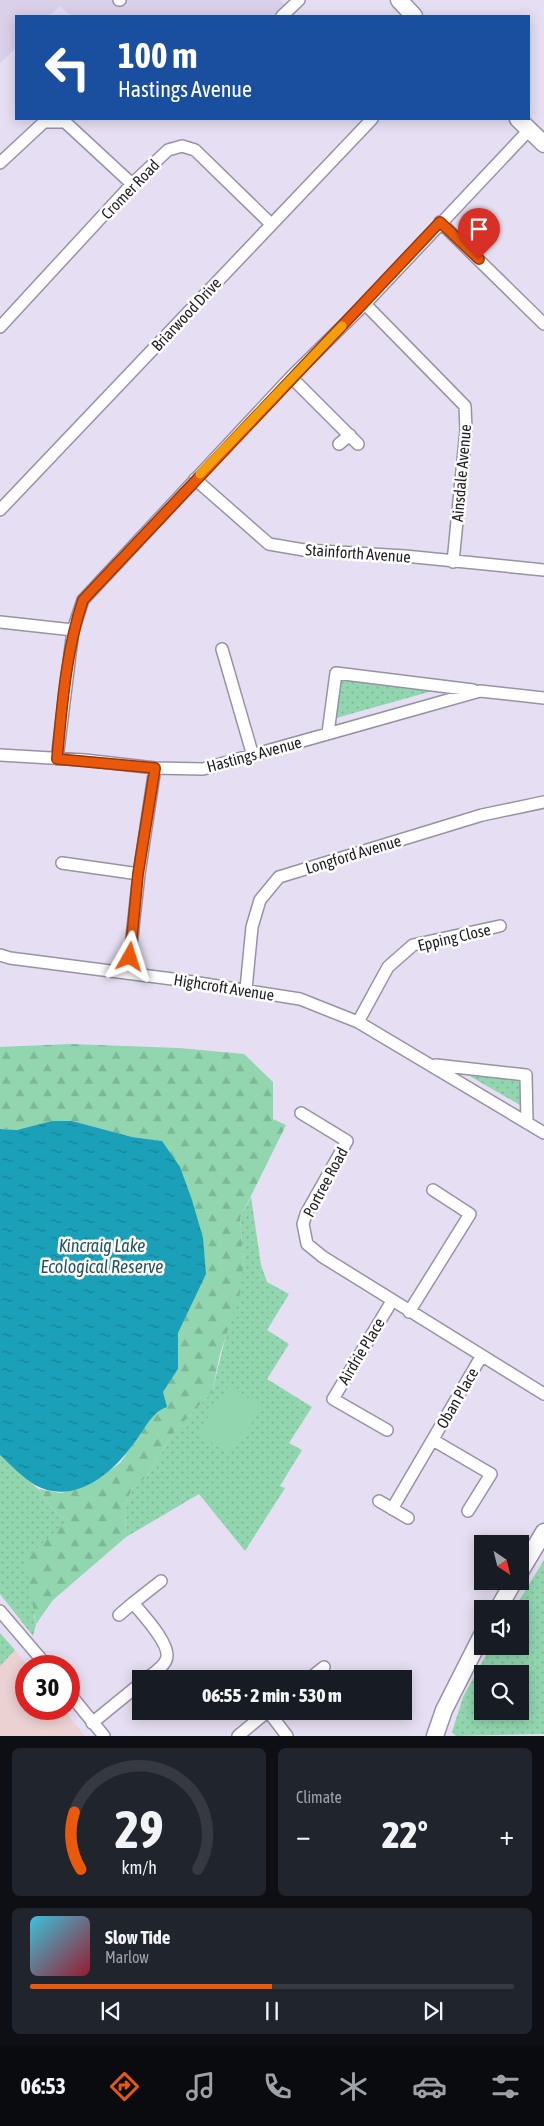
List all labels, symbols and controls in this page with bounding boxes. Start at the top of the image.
icon: left [35,35,100,100]
text: 100 m [118,35,197,75]
text: Hastings Avenue [118,76,252,102]
street label: Cromer Road [97,156,163,222]
pin [458,208,500,259]
icon: arrive [465,215,493,243]
street label: Briarwood Drive [148,274,224,354]
street label: Ainsdale Avenue [448,424,474,522]
street label: Stainforth Avenue [305,540,411,566]
street label: Hastings Avenue [205,733,304,776]
street label: Longford Avenue [303,831,403,878]
street label: Epping Close [416,920,492,955]
position arrow [103,930,155,982]
street label: Highcroft Avenue [172,970,275,1005]
street label: Portree Road [299,1144,351,1220]
water label: Kincraig Lake Ecological Reserve [40,1235,164,1277]
street label: Airdrie Place [334,1314,388,1388]
street label: Oban Place [432,1364,482,1432]
north arrow [474,1535,529,1590]
map controls [474,1535,529,1720]
button: sound [474,1600,529,1655]
speed limit sign: 30 [15,1655,80,1720]
button: search [474,1665,529,1720]
text: 06:55 · 2 min · 530 m [202,1684,342,1706]
text: Climate [296,1788,342,1806]
text: 29 [115,1799,163,1859]
text: 22° [382,1813,428,1856]
text: − [296,1819,311,1851]
text: + [499,1819,514,1851]
text: km/h [121,1857,157,1878]
text: Slow Tide [105,1926,170,1948]
text: Marlow [105,1948,149,1966]
icon: previous [97,1997,125,2025]
icon: pause [258,1997,286,2025]
icon: next [419,1997,447,2025]
icon: directions [107,2069,142,2104]
icon: music [183,2069,218,2104]
icon: phone [260,2069,295,2104]
icon: climate [336,2069,371,2104]
icon: car [412,2069,447,2104]
icon: filters [488,2069,523,2104]
text: 06:53 [21,2073,66,2099]

